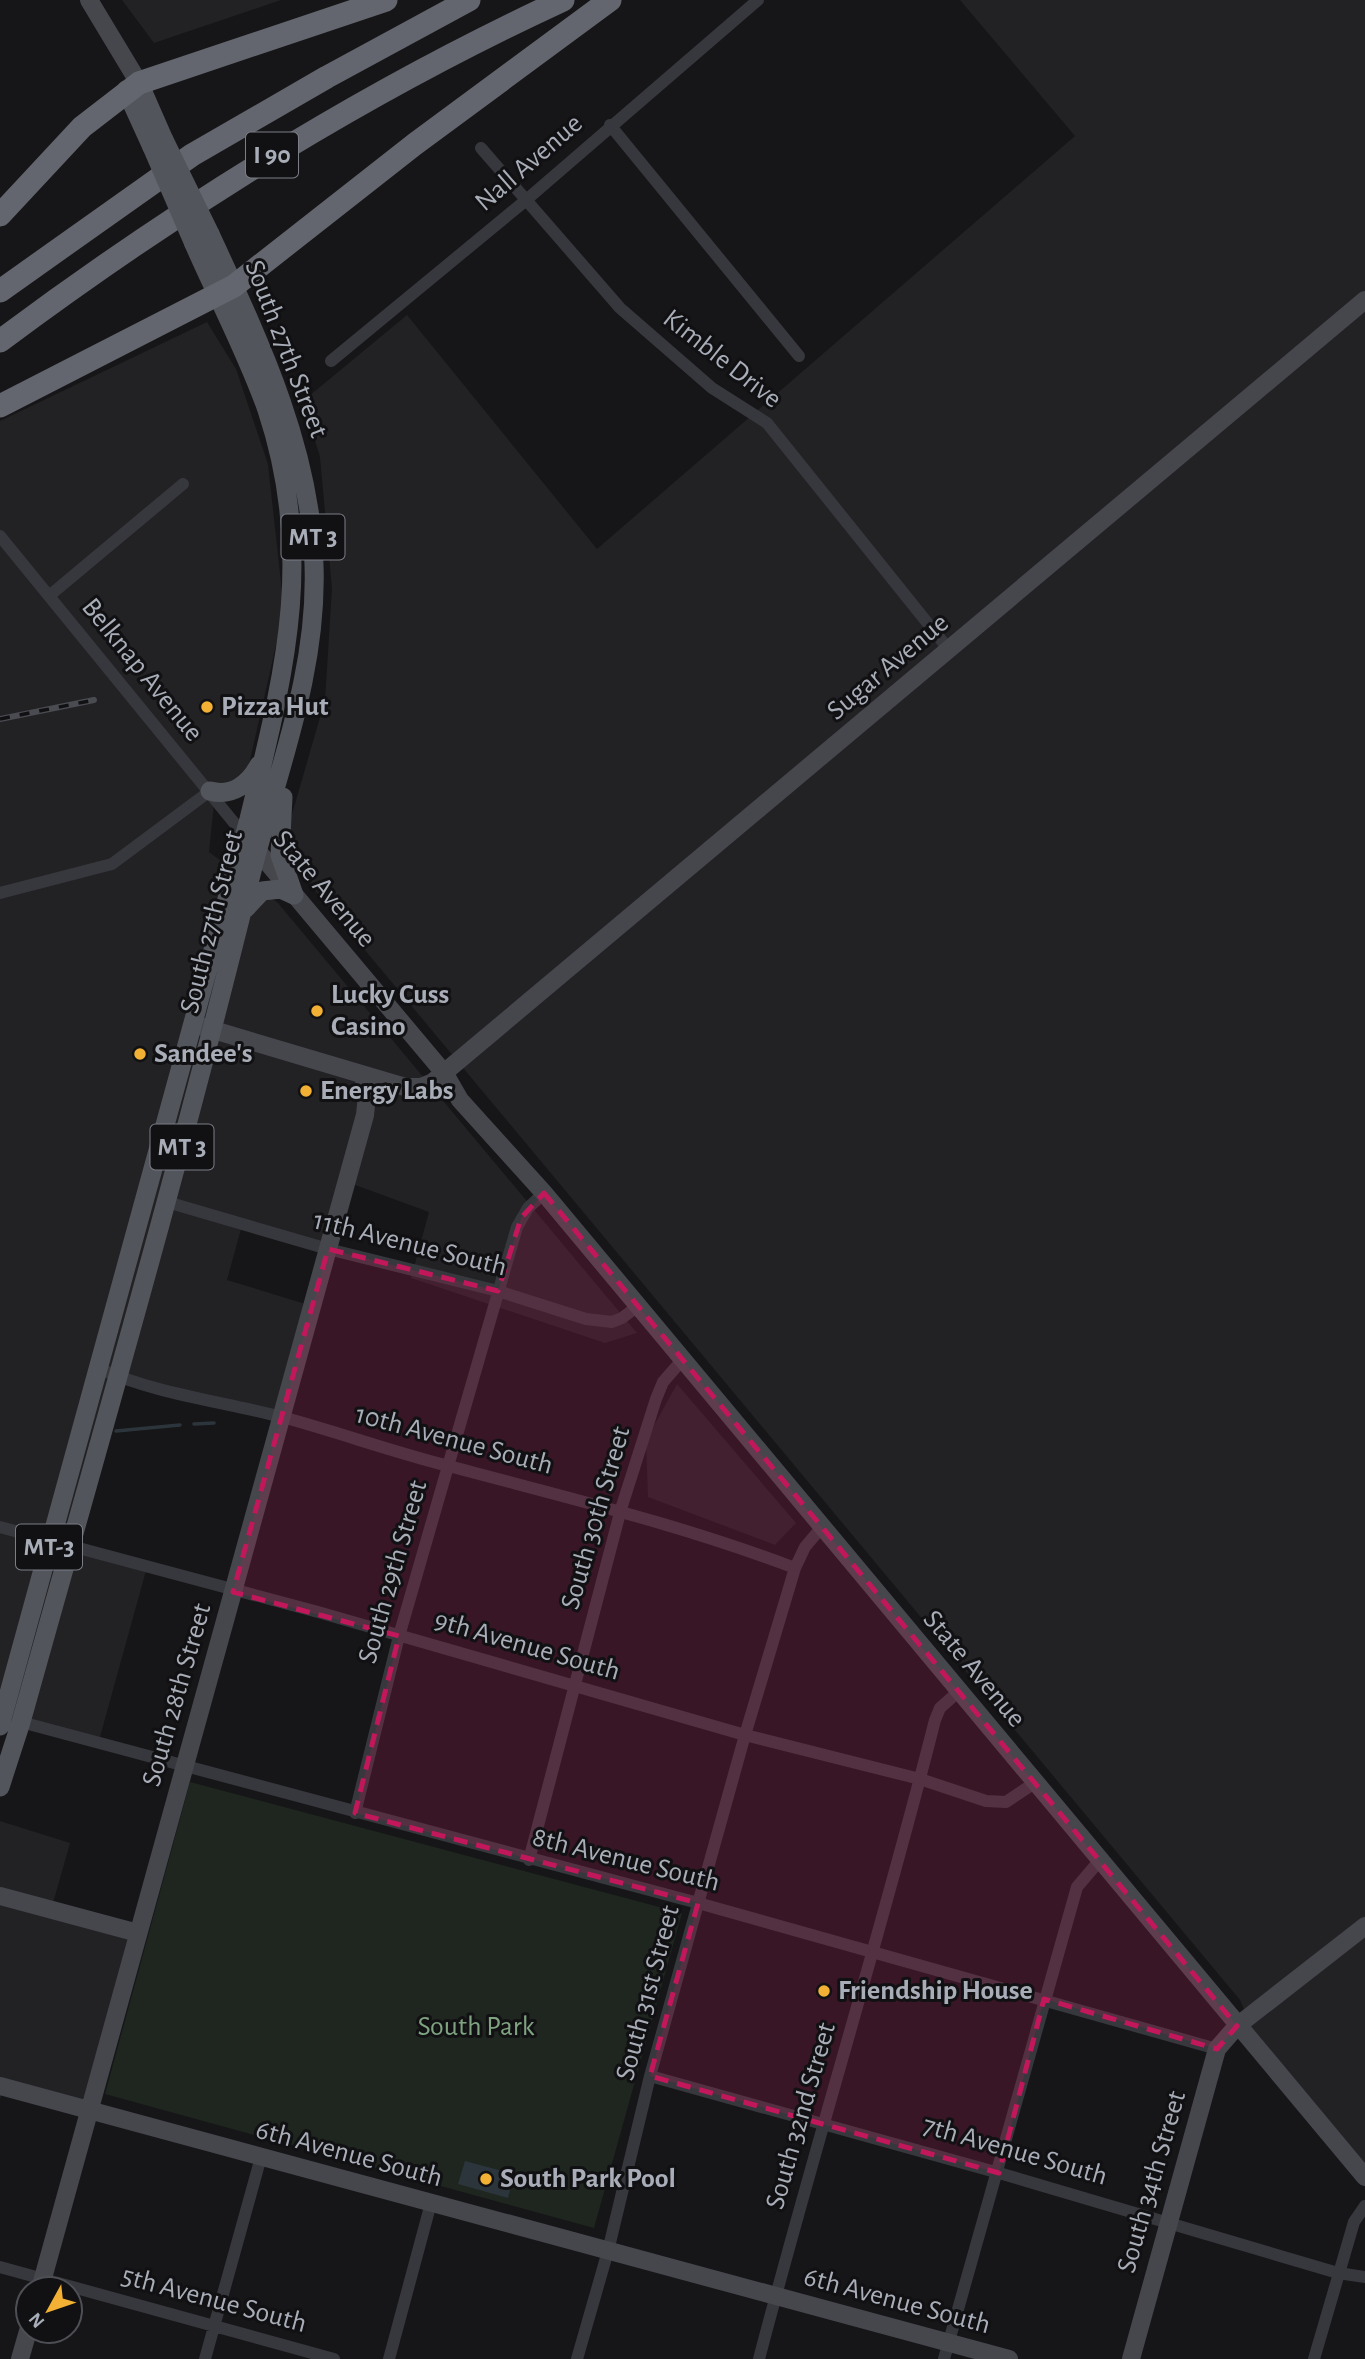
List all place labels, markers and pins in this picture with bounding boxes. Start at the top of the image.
place label: Pizza Hut [221,693,329,721]
marker: Pizza Hut [199,699,215,715]
place label: Lucky Cuss Casino [331,981,449,1041]
marker: Lucky Cuss Casino [309,1003,325,1019]
place label: Sandee's [154,1040,253,1068]
marker: Sandee's [132,1046,148,1062]
place label: Energy Labs [320,1077,454,1105]
marker: Energy Labs [298,1083,314,1099]
place label: Friendship House [838,1977,1033,2005]
marker: Friendship House [816,1983,832,1999]
place label: South Park Pool [500,2165,676,2193]
marker: South Park Pool [478,2171,494,2187]

